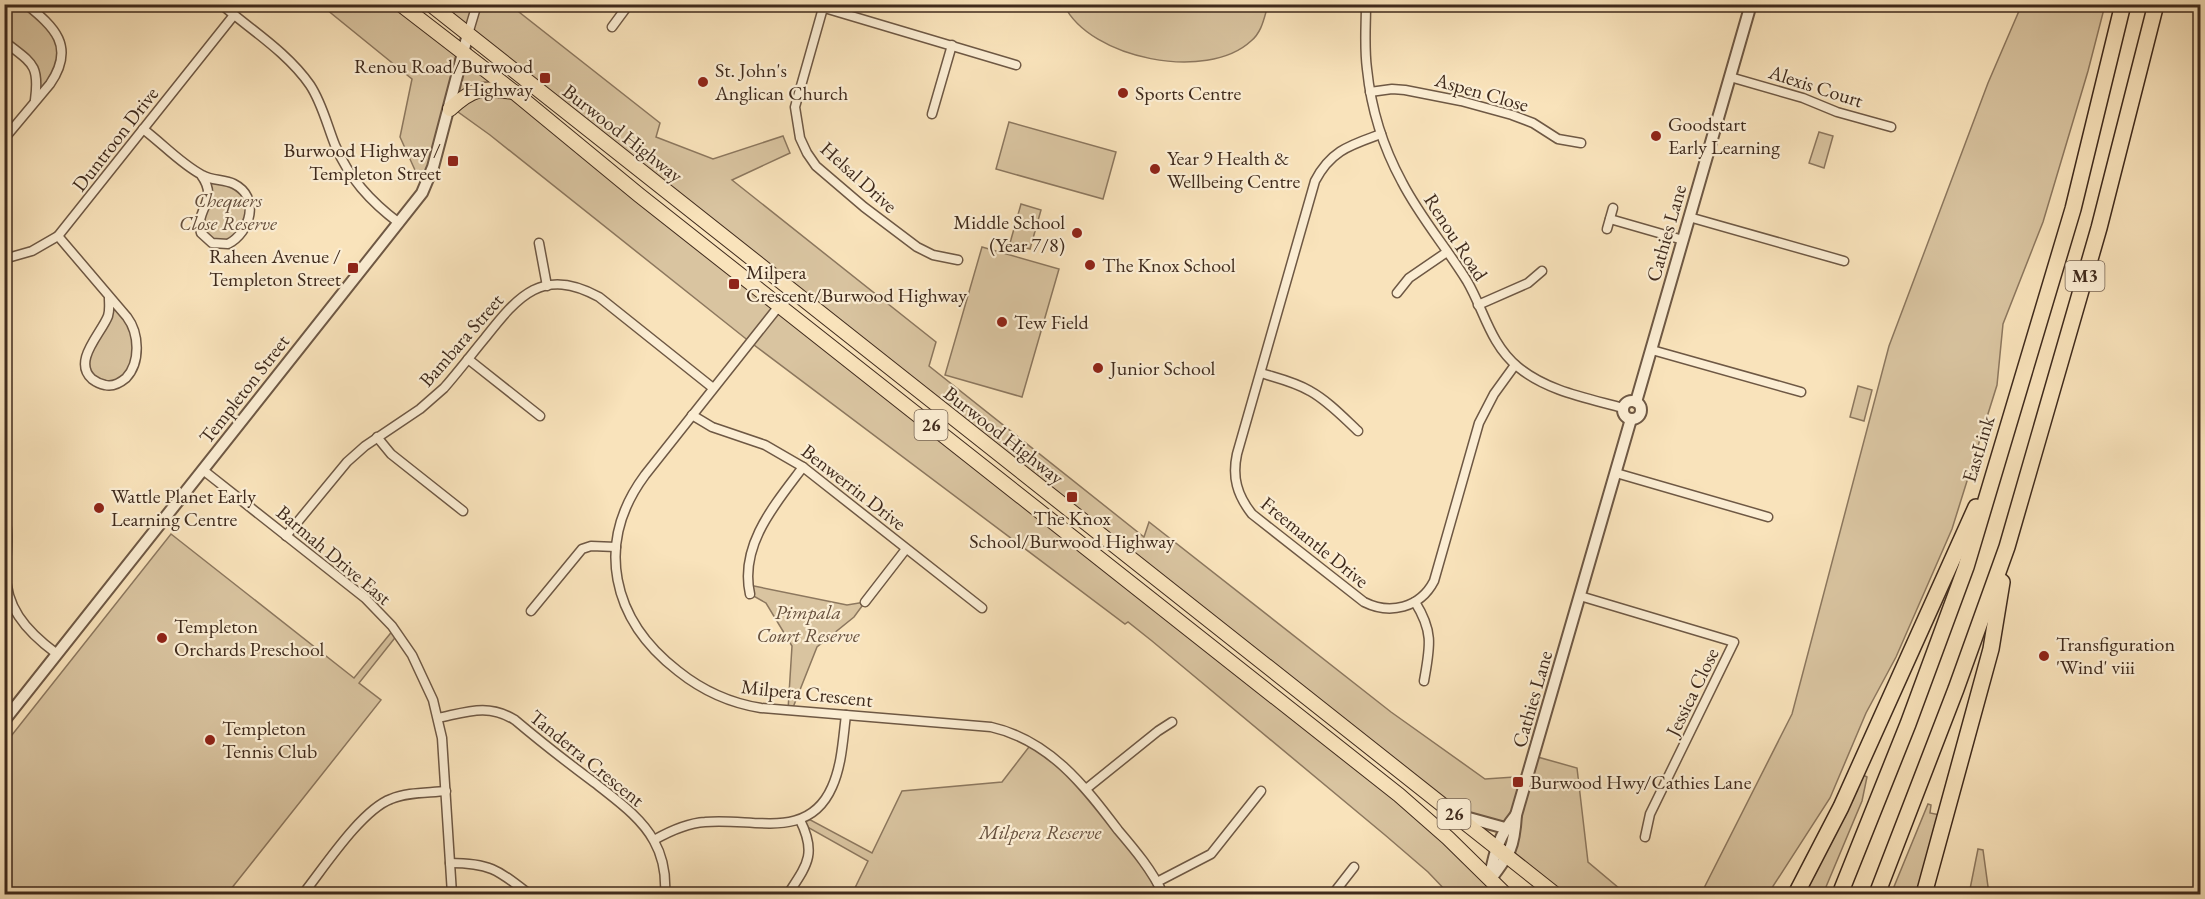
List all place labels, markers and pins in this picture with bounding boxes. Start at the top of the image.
place label: Renou Road/Burwood Highway [354,53,534,102]
place label: St. John's Anglican Church [714,57,848,106]
marker: Renou Road/Burwood Highway [538,71,552,85]
marker: St. John's Anglican Church [696,75,710,89]
place label: Sports Centre [1135,80,1242,106]
marker: Sports Centre [1116,86,1130,100]
place label: Goodstart Early Learning [1668,111,1780,160]
marker: Goodstart Early Learning [1649,129,1663,143]
place label: Burwood Highway / Templeton Street [283,137,442,186]
place label: Year 9 Health & Wellbeing Centre [1167,145,1300,194]
marker: Burwood Highway / Templeton Street [446,154,460,168]
marker: Year 9 Health & Wellbeing Centre [1148,162,1162,176]
place label: Middle School (Year 7/8) [953,209,1065,258]
marker: Middle School (Year 7/8) [1070,226,1084,240]
place label: Raheen Avenue / Templeton Street [209,243,342,292]
place label: The Knox School [1102,252,1236,278]
marker: The Knox School [1083,258,1097,272]
place label: Milpera Crescent/Burwood Highway [746,259,967,308]
marker: Raheen Avenue / Templeton Street [346,261,360,275]
marker: Milpera Crescent/Burwood Highway [727,277,741,291]
place label: Tew Field [1014,309,1090,335]
marker: Tew Field [995,315,1009,329]
place label: Junior School [1108,355,1216,381]
marker: Junior School [1091,361,1105,375]
place label: Wattle Planet Early Learning Centre [111,483,256,532]
marker: The Knox School/Burwood Highway [1065,490,1079,504]
marker: Wattle Planet Early Learning Centre [92,501,106,515]
place label: The Knox School/Burwood Highway [969,505,1175,554]
place label: Templeton Orchards Preschool [174,613,325,662]
marker: Templeton Orchards Preschool [155,631,169,645]
place label: Transfiguration 'Wind' viii [2056,631,2175,680]
marker: Transfiguration 'Wind' viii [2037,649,2051,663]
place label: Templeton Tennis Club [222,715,317,764]
marker: Templeton Tennis Club [203,733,217,747]
place label: Burwood Hwy/Cathies Lane [1530,769,1752,795]
marker: Burwood Hwy/Cathies Lane [1511,775,1525,789]

